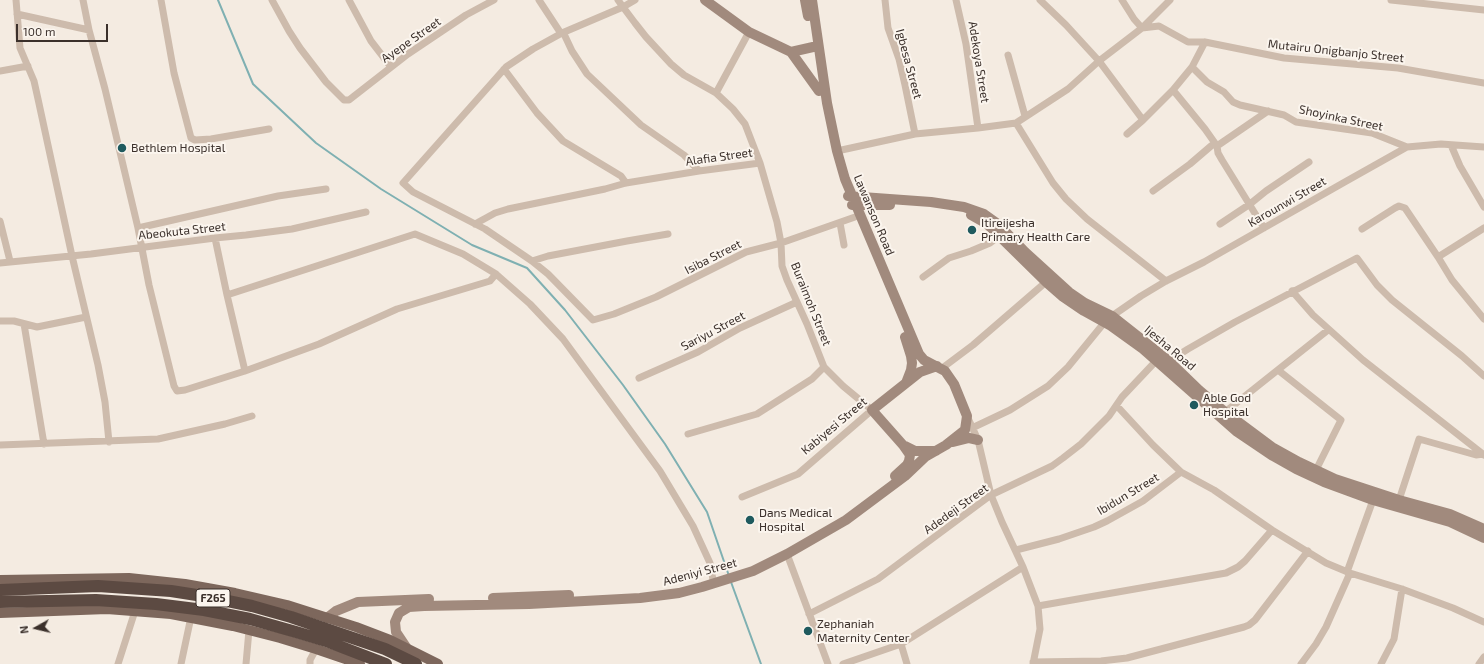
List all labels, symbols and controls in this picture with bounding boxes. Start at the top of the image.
street label: Ayepe Street [378,14,444,66]
scale bar [18,16,110,42]
street label: Adekoya Street [965,20,993,104]
text: 100 m [23,24,55,38]
street label: Igbesa Street [893,27,925,101]
street label: Mutairu Onigbanjo Street [1267,37,1405,65]
street label: Shoyinka Street [1298,102,1384,134]
place label: Bethlem Hospital [131,141,225,155]
marker: Bethlem Hospital [116,142,128,154]
street label: Alafia Street [685,145,753,169]
street label: Lawanson Road [850,172,898,258]
street label: Karounwi Street [1245,174,1329,230]
place label: Itireijesha Primary Health Care [981,216,1090,244]
street label: Abeokuta Street [138,219,226,243]
marker: Itireijesha Primary Health Care [966,224,978,236]
street label: Isiba Street [682,237,744,277]
street label: Buraimoh Street [788,260,834,348]
street label: Sariyu Street [679,308,747,354]
street label: Ijesha Road [1141,322,1199,374]
place label: Able God Hospital [1203,391,1251,419]
street label: Kabiyesi Street [798,394,870,458]
marker: Able God Hospital [1188,399,1200,411]
street label: Ibidun Street [1094,470,1162,518]
street label: Adedeji Street [921,481,991,537]
place label: Dans Medical Hospital [759,506,832,534]
marker: Dans Medical Hospital [744,514,756,526]
street label: Adeniyi Street [661,555,739,589]
road number: F265 [196,589,230,607]
north arrow [16,608,56,648]
place label: Zephaniah Maternity Center [817,617,910,645]
text: N [17,625,31,635]
marker: Zephaniah Maternity Center [802,625,814,637]

